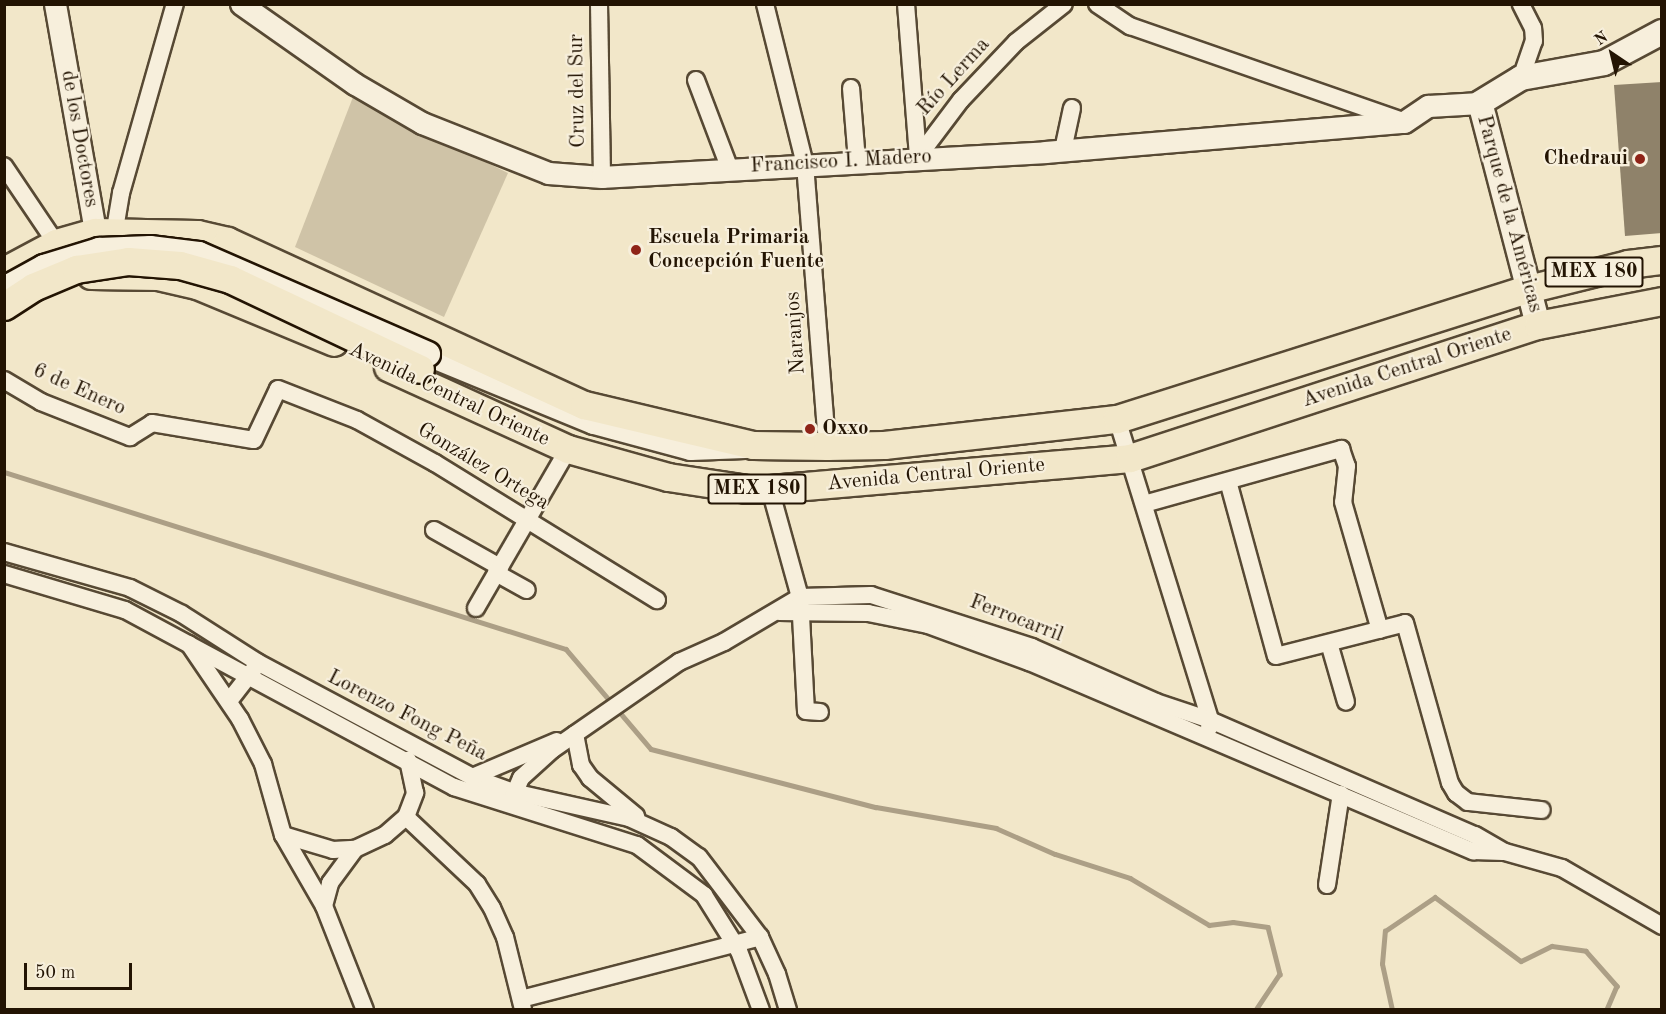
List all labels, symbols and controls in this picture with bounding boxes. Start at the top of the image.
north arrow [1582,24,1642,84]
text: N [1592,29,1611,49]
street label: Río Lerma [912,33,996,121]
street label: Cruz del Sur [564,34,592,148]
street label: de los Doctores [55,69,103,209]
street label: Parque de la Américas [1471,113,1547,315]
street label: Francisco I. Madero [750,145,932,179]
place label: Chedraui [1544,146,1628,172]
marker: Chedraui [1633,152,1647,166]
place label: Escuela Primaria Concepción Fuente [648,225,824,275]
marker: Escuela Primaria Concepción Fuente [629,243,643,257]
road number: MEX 180 [1544,255,1644,289]
street label: Naranjos [781,291,811,375]
street label: Avenida Central Oriente [1299,322,1515,414]
street label: Avenida Central Oriente [345,337,553,453]
street label: 6 de Enero [29,358,129,422]
place label: Oxxo [822,416,869,442]
street label: González Ortega [413,418,553,516]
marker: Oxxo [803,422,817,436]
street label: Avenida Central Oriente [826,453,1046,497]
road number: MEX 180 [708,472,807,506]
street label: Ferrocarril [966,590,1066,648]
street label: Lorenzo Fong Peña [323,665,491,767]
scale bar [27,951,135,989]
text: 50 m [35,964,75,982]

